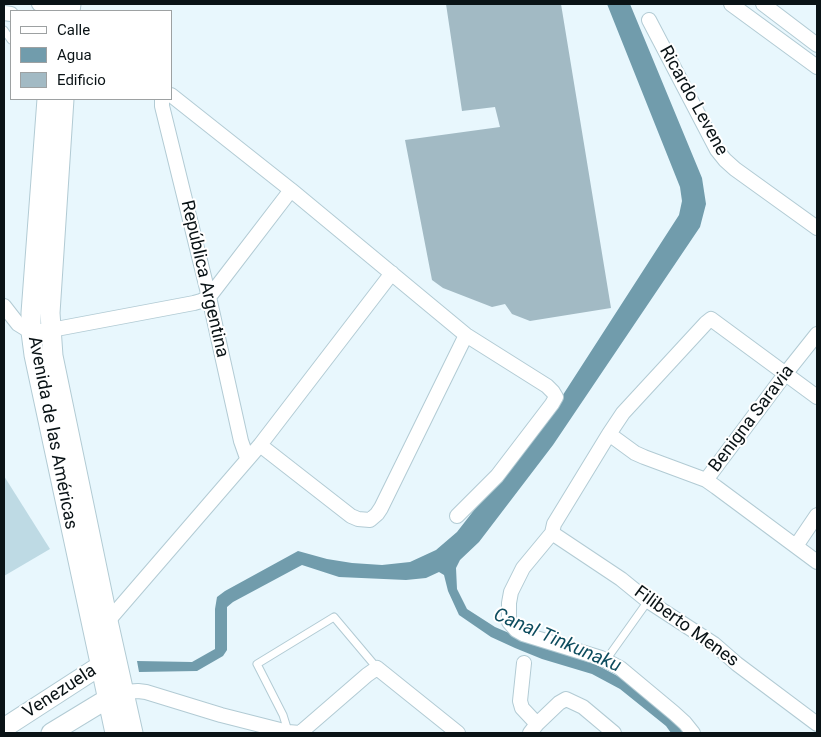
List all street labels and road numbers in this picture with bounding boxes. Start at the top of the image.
street label: Ricardo Levene [654,42,732,160]
street label: República Argentina [175,198,233,360]
street label: Avenida de las Américas [23,335,81,531]
street label: Benigna Saravia [705,361,799,477]
street label: Filiberto Menes [630,582,742,672]
street label: Venezuela [19,660,101,724]

